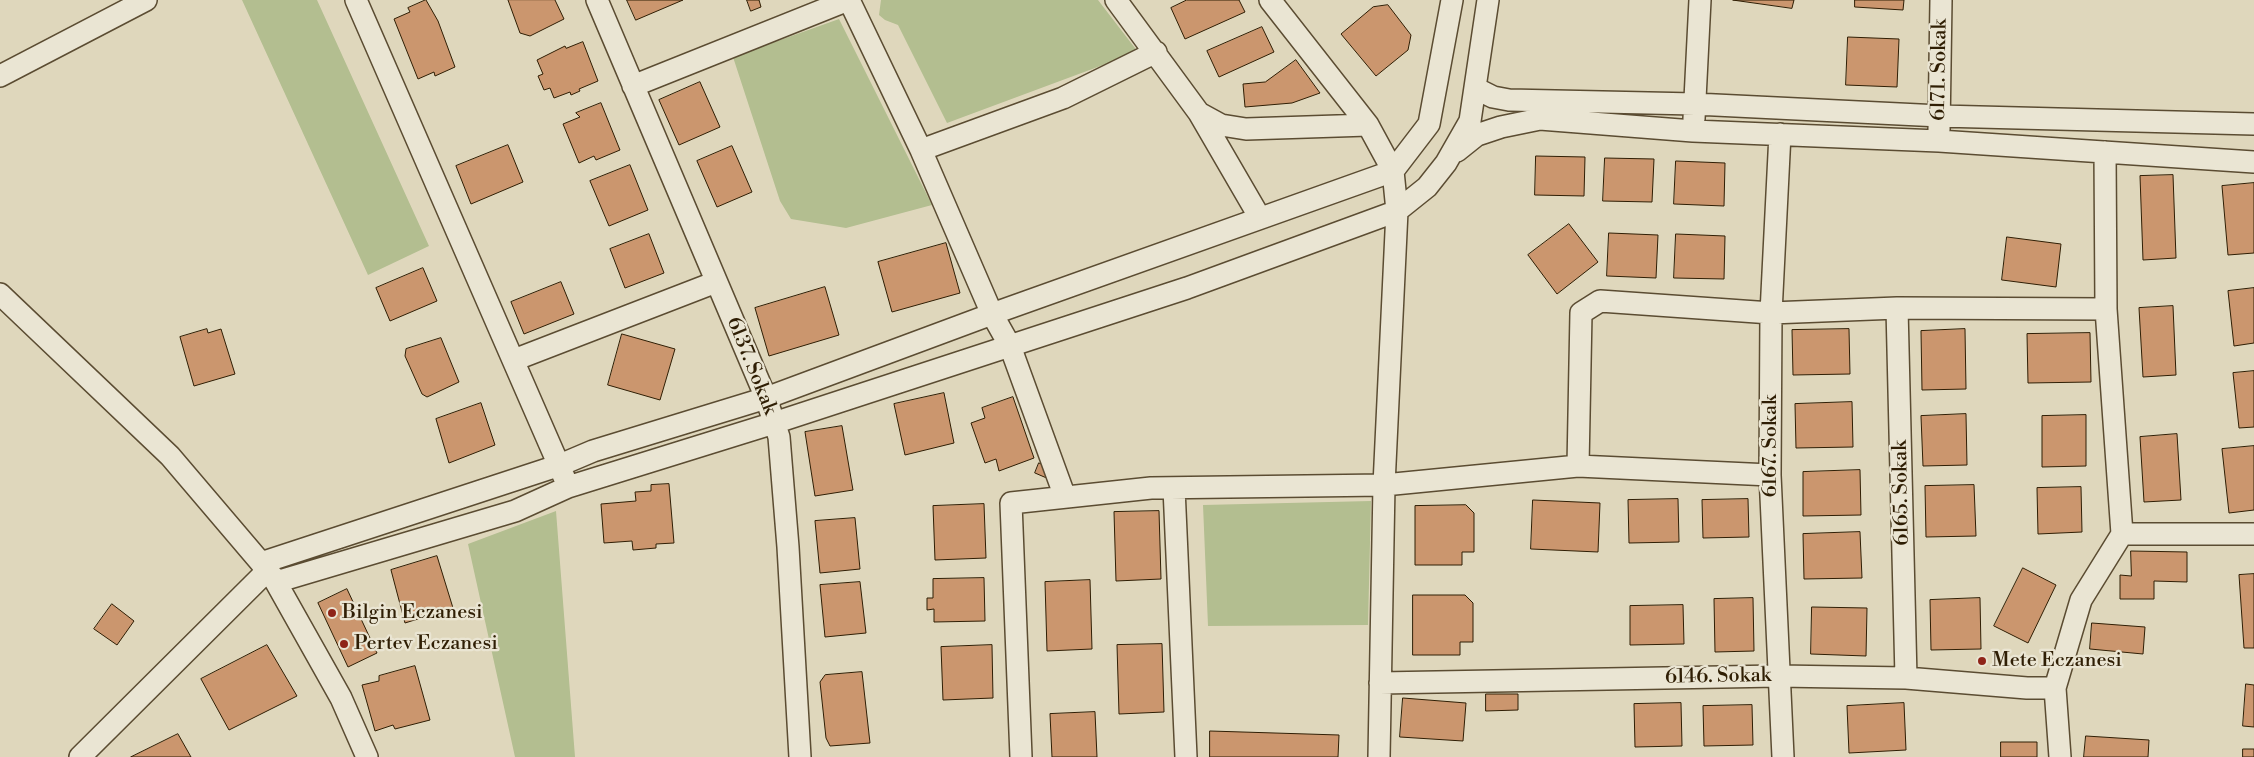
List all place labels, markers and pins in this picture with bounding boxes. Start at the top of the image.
place label: Bilgin Eczanesi [342,601,483,625]
marker: Bilgin Eczanesi [326,607,338,619]
place label: Pertev Eczanesi [354,632,498,656]
marker: Pertev Eczanesi [338,638,350,650]
place label: Mete Eczanesi [1992,649,2122,673]
marker: Mete Eczanesi [1976,655,1988,667]

